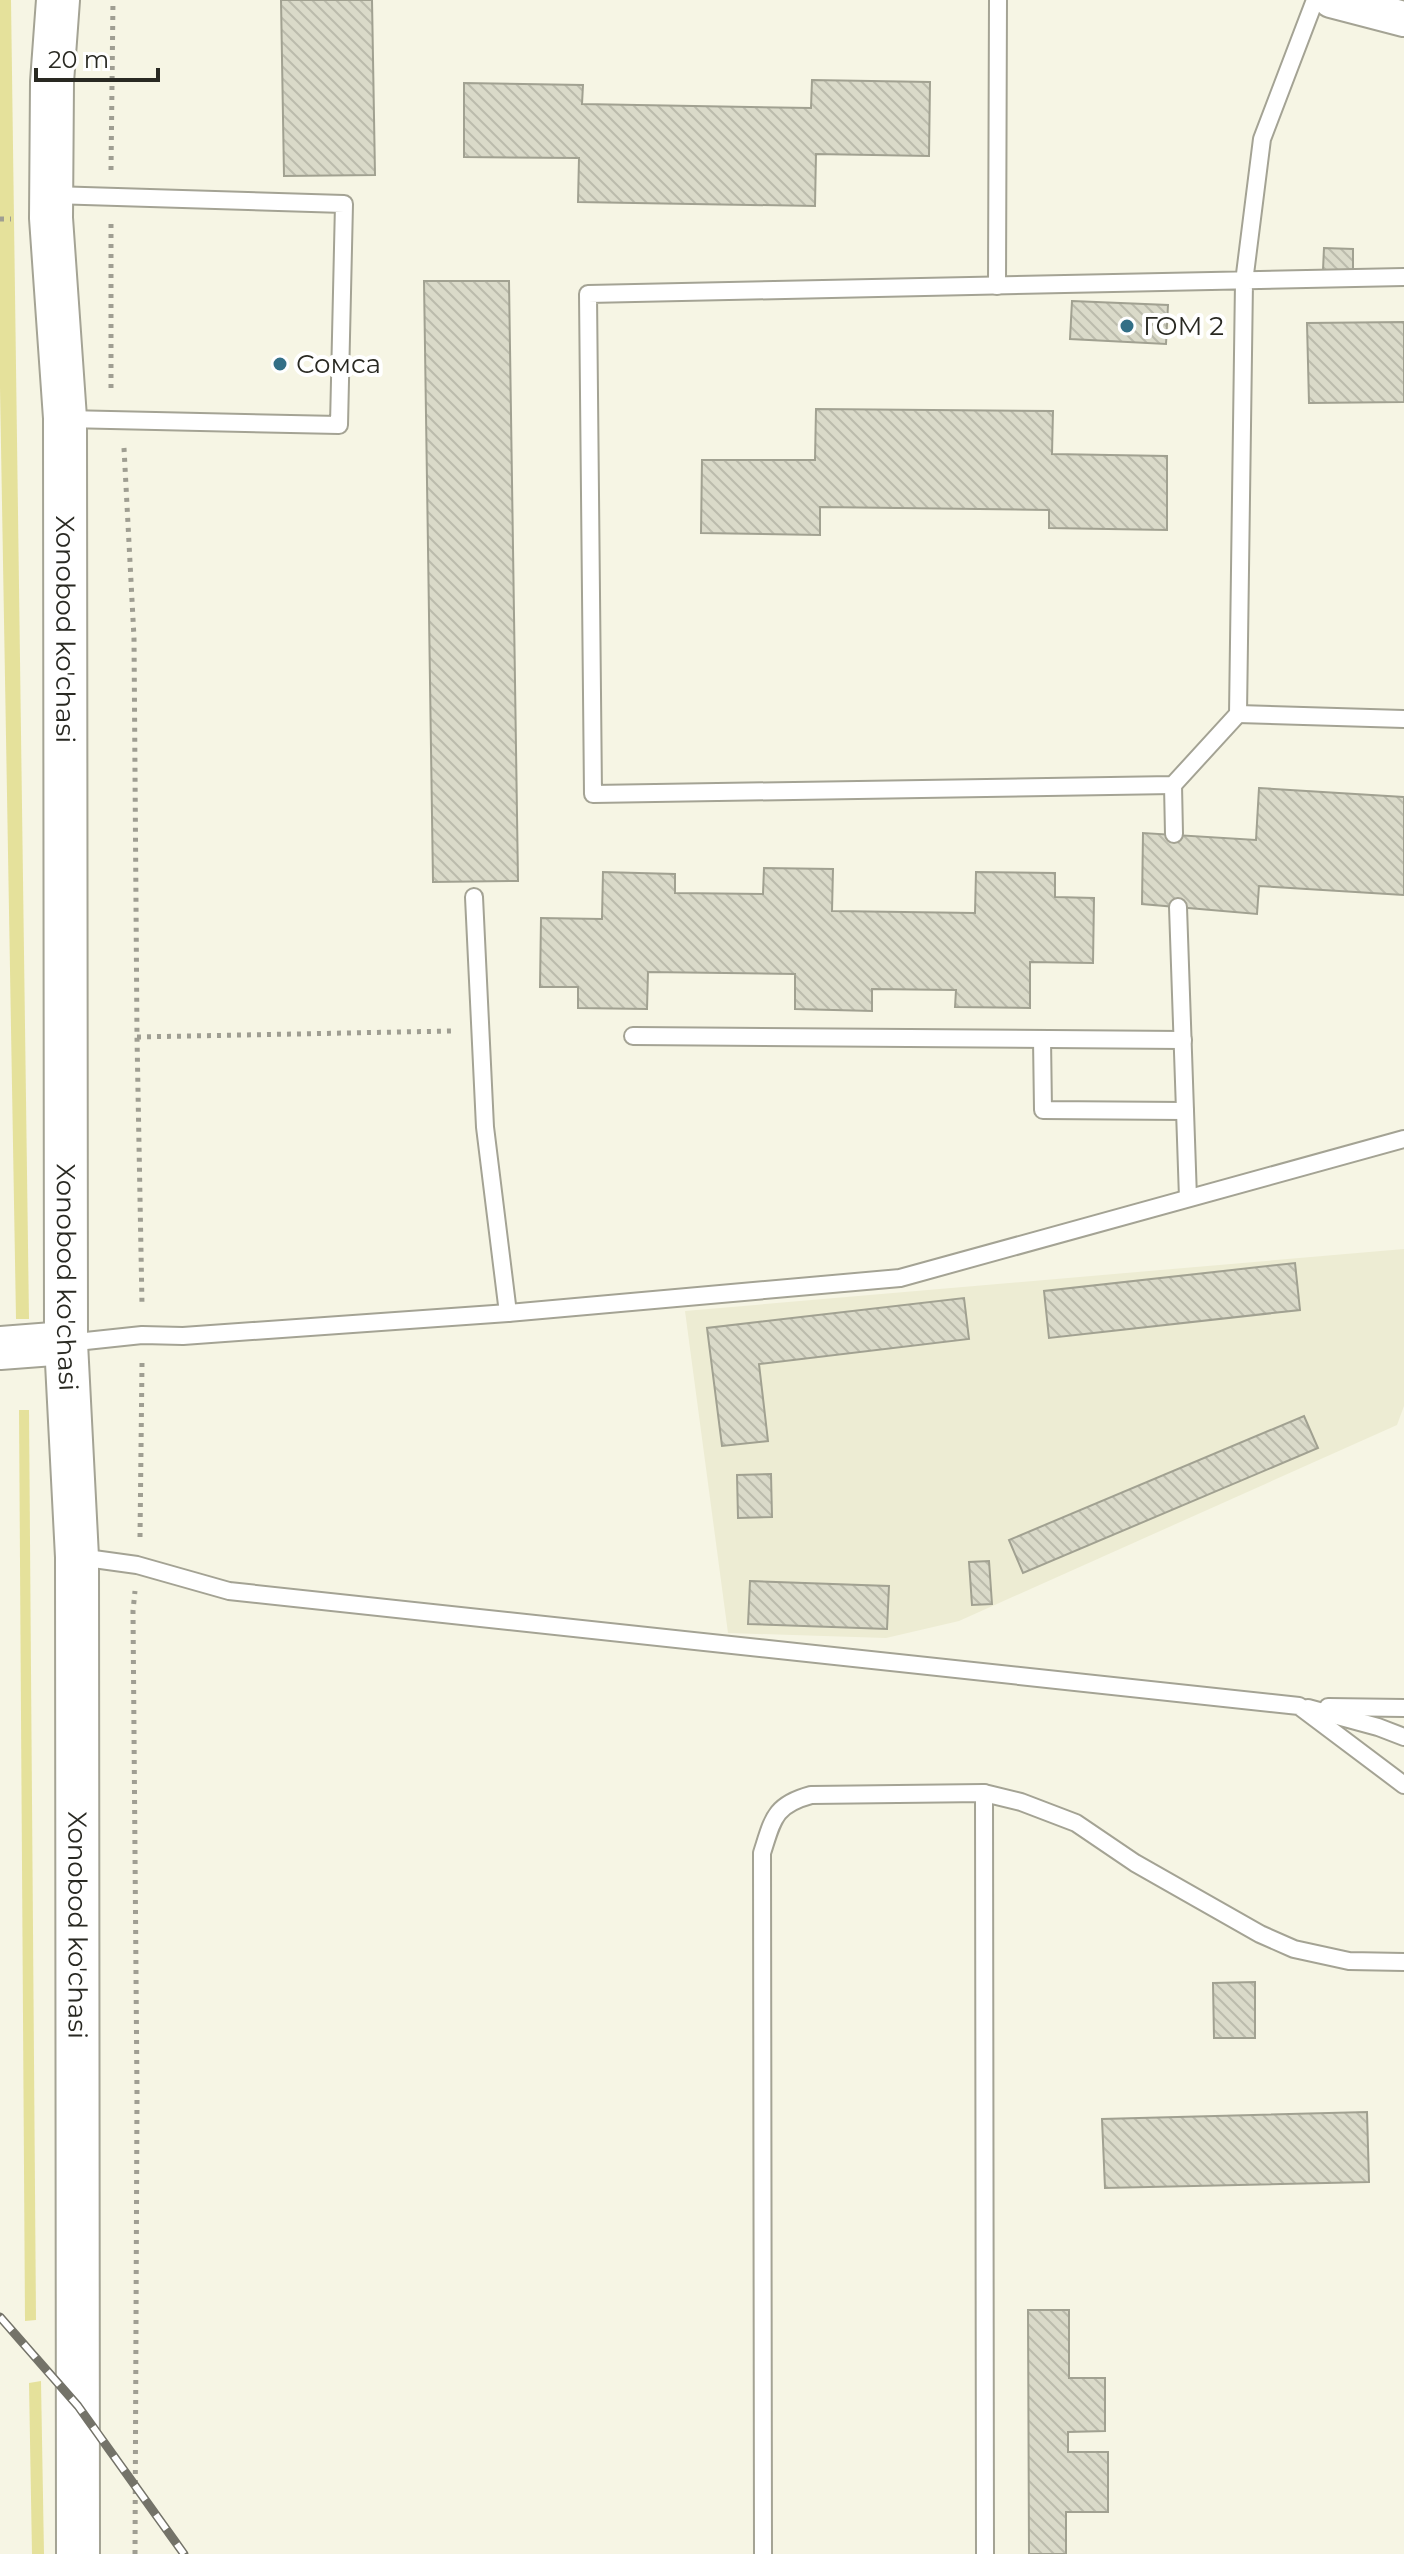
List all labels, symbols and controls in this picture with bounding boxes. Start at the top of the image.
scale bar [36,32,158,82]
text: 20 m [48,45,109,74]
place label: ГОМ 2 [1143,310,1224,342]
marker: ГОМ 2 [1118,317,1136,335]
place label: Сомса [296,348,381,380]
marker: Сомса [271,355,289,373]
street label: Xonobod ko'chasi [49,515,81,743]
street label: Xonobod ko'chasi [50,1163,84,1392]
street label: Xonobod ko'chasi [61,1811,93,2039]

